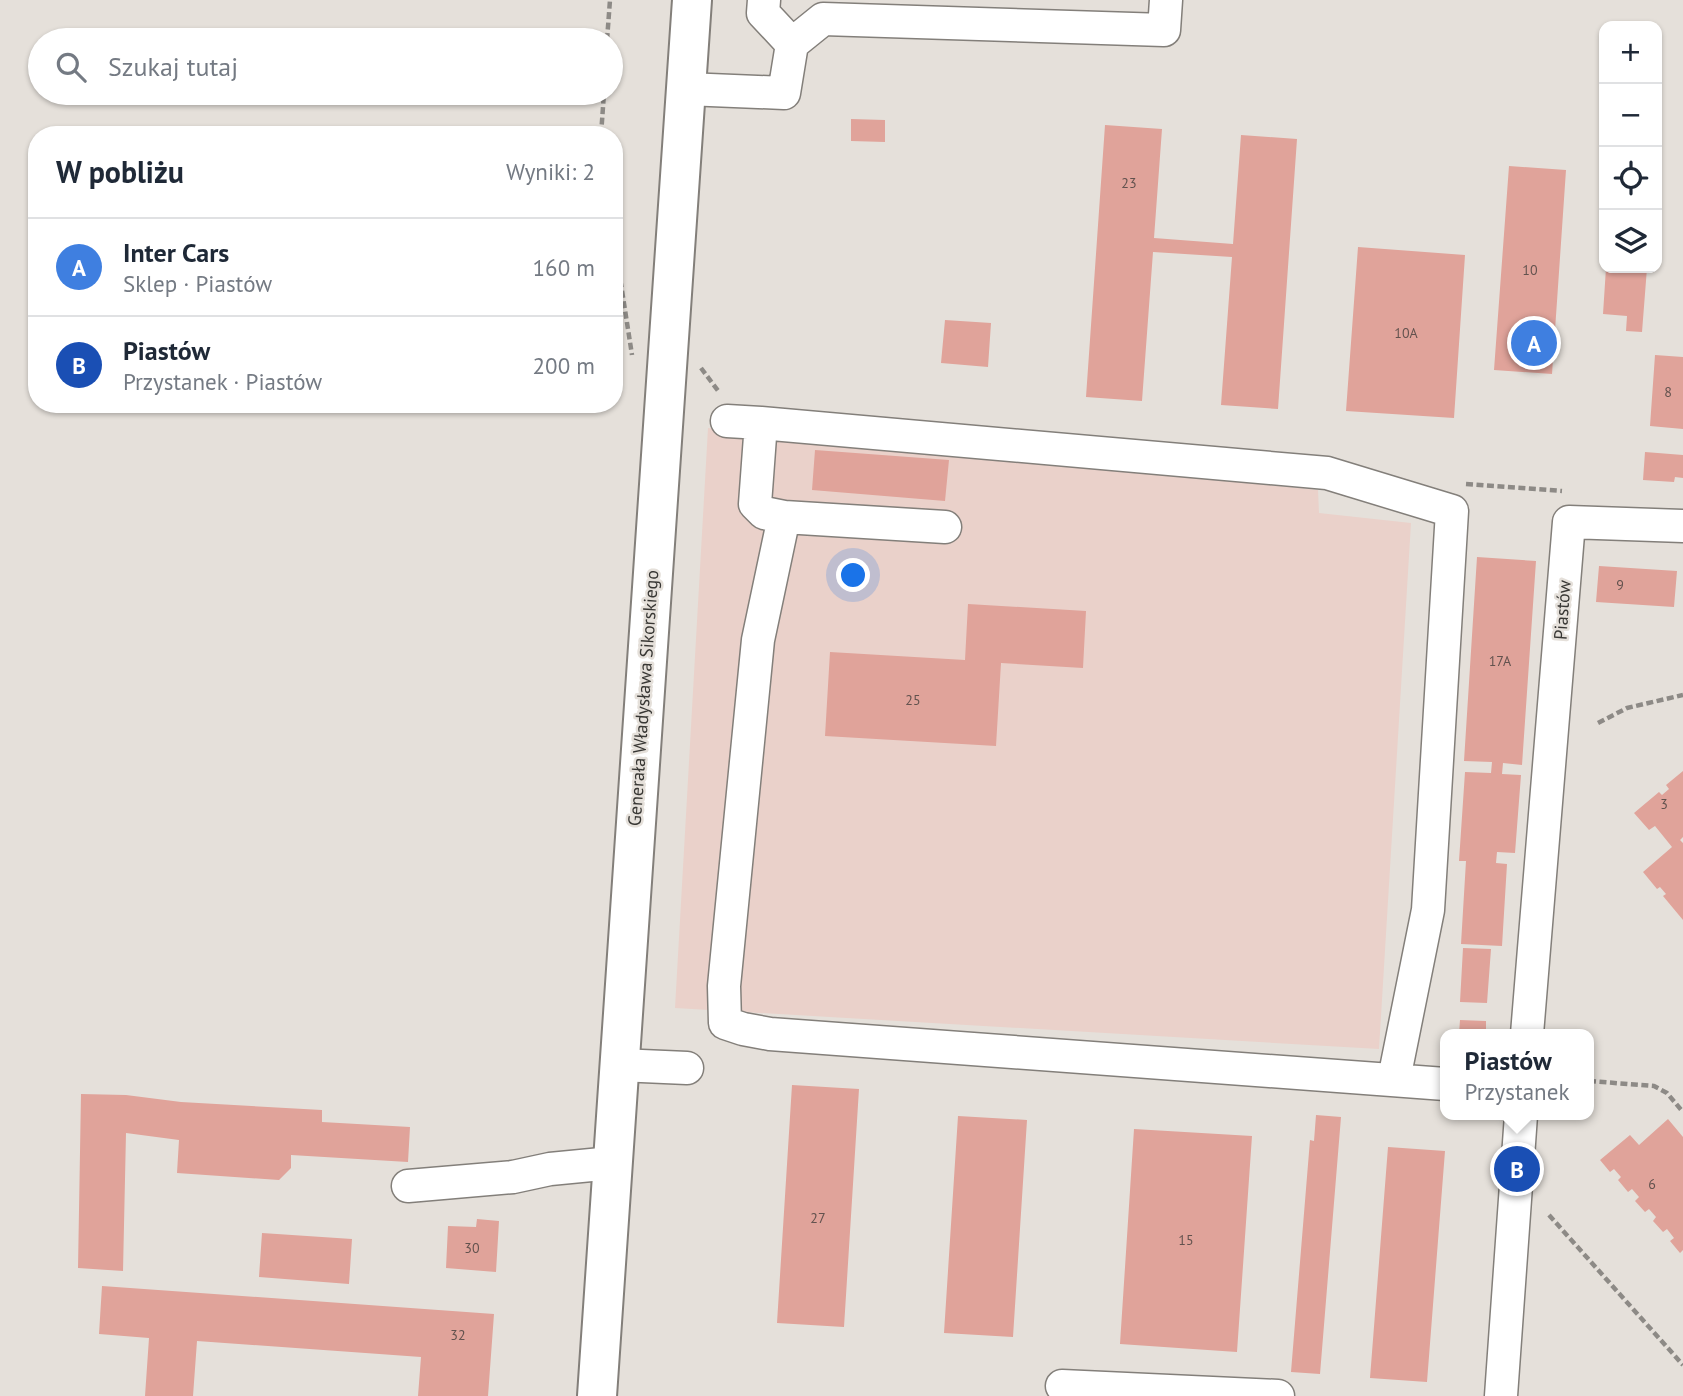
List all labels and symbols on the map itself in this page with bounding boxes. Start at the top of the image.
house number: 23 [1121,174,1137,192]
house number: 10 [1522,261,1538,279]
pin: A [1511,317,1557,369]
house number: 10A [1394,324,1419,342]
house number: 8 [1664,383,1672,401]
your location [836,558,870,592]
street label: Generała Władysława Sikorskiego [623,569,663,827]
house number: 9 [1616,576,1624,594]
street label: Piastów [1548,579,1576,641]
house number: 17A [1489,652,1512,670]
house number: 25 [905,691,921,709]
house number: 3 [1660,795,1668,813]
pin: B [1494,1143,1540,1195]
house number: 6 [1648,1175,1656,1193]
house number: 27 [810,1209,826,1227]
house number: 15 [1178,1231,1194,1249]
house number: 30 [464,1239,480,1257]
house number: 32 [450,1326,466,1344]

